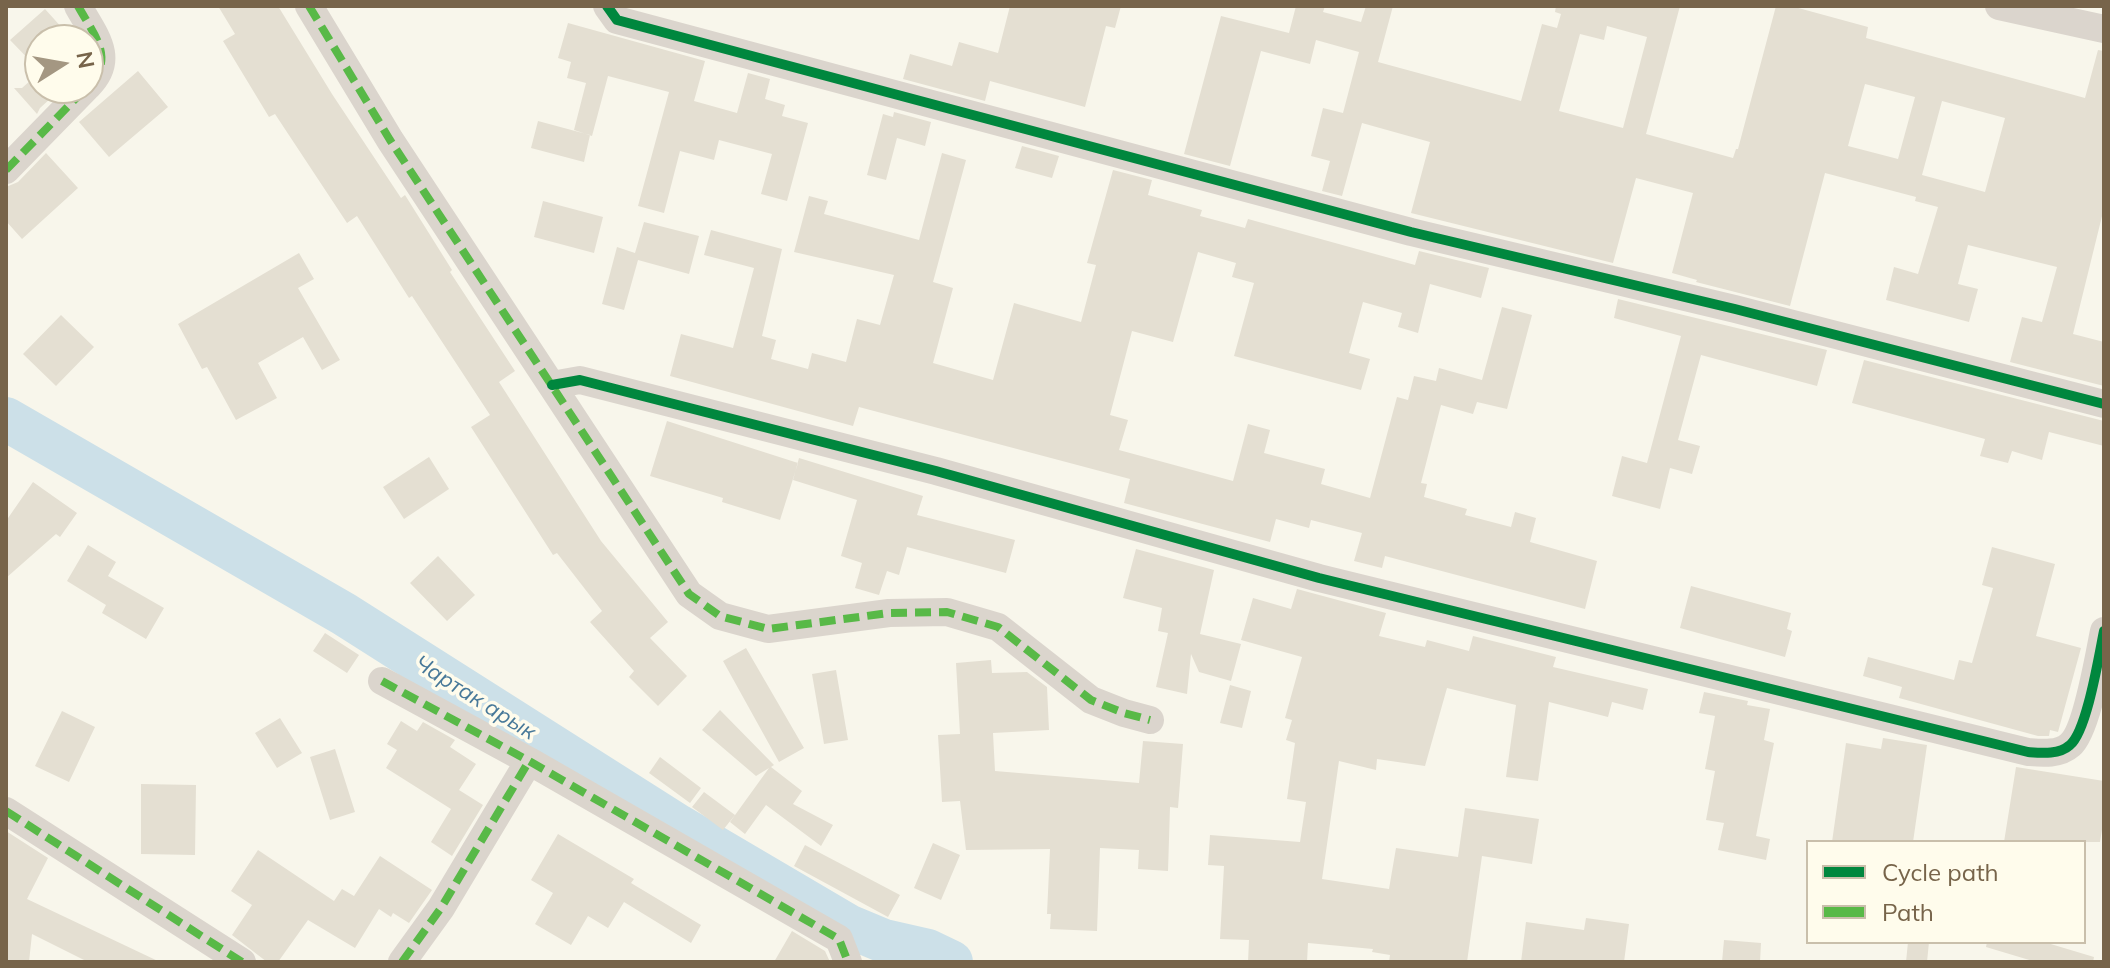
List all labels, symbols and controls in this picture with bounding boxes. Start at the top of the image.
north arrow [24,24,104,104]
text: N [70,49,101,71]
water label: Чартак арык [409,650,541,746]
legend [1806,840,2086,944]
text: Cycle path [1882,857,1999,887]
text: Path [1882,897,1934,927]

